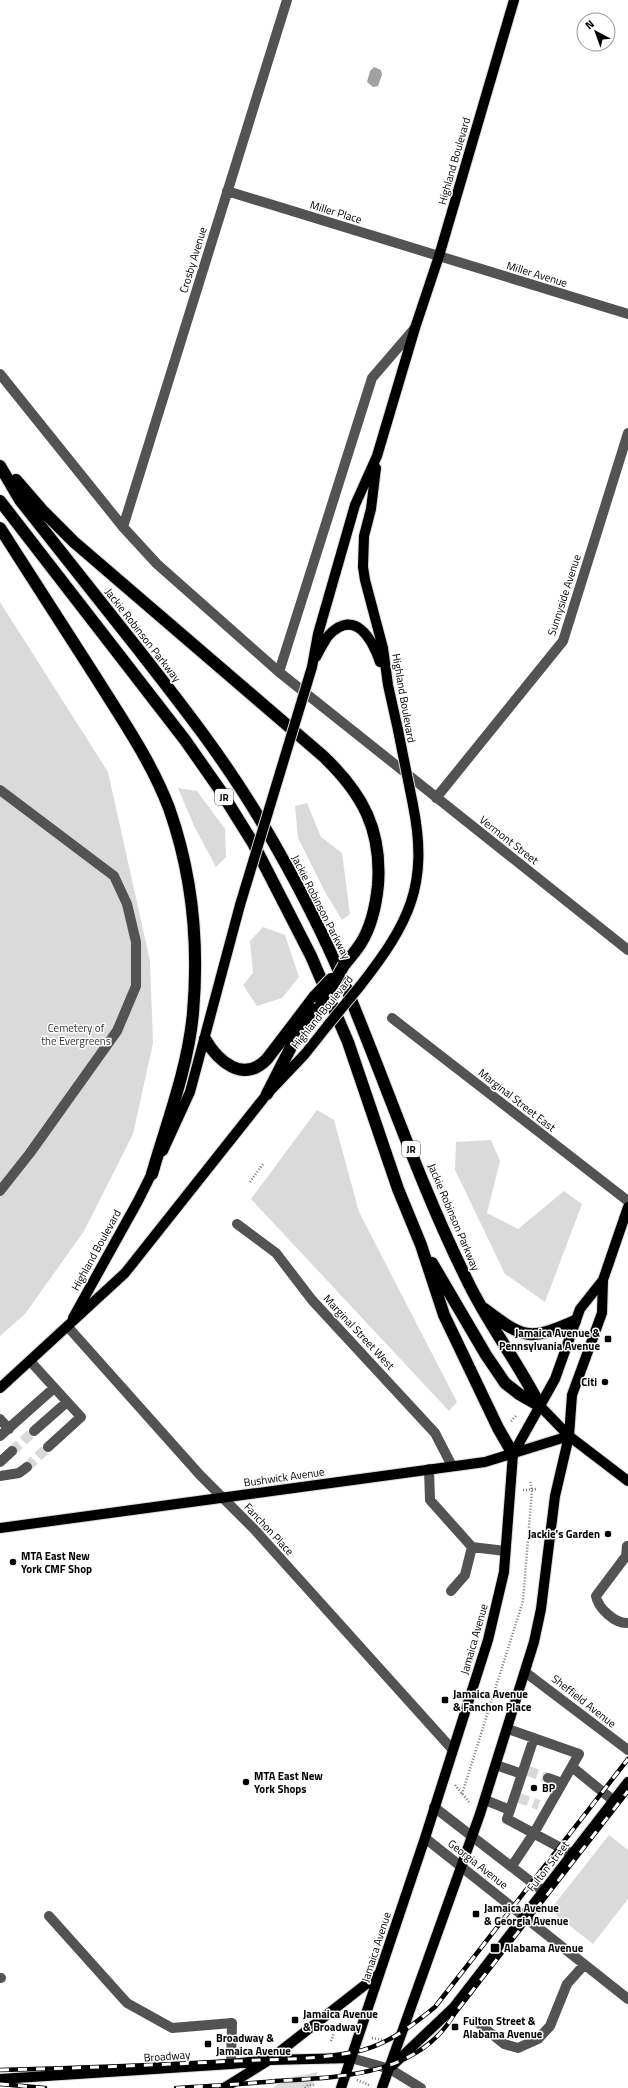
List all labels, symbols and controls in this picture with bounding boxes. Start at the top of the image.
north arrow [576,12,616,52]
text: N [581,16,598,33]
street label: Highland Boulevard [434,115,474,207]
street label: Miller Place [308,197,364,228]
street label: Crosby Avenue [175,225,211,295]
street label: Miller Avenue [505,257,570,291]
street label: Sunnyside Avenue [543,552,585,638]
street label: Jackie Robinson Parkway [101,585,185,686]
street label: Highland Boulevard [388,652,420,744]
road number: JR [215,789,233,805]
street label: Vermont Street [476,812,542,868]
street label: Jackie Robinson Parkway [288,852,355,963]
street label: Highland Boulevard [287,972,357,1052]
park label: Cemetery of the Evergreens [41,1020,111,1049]
street label: Marginal Street East [475,1065,559,1135]
road number: JR [402,1141,420,1157]
street label: Jackie Robinson Parkway [424,1161,484,1274]
street label: Highland Boulevard [67,1207,125,1293]
street label: Marginal Street West [320,1291,398,1373]
place label: Jamaica Avenue & Pennsylvania Avenue [499,1325,600,1354]
marker: Jamaica Avenue & Pennsylvania Avenue [603,1334,613,1344]
place label: Citi [581,1374,597,1390]
marker: Citi [600,1377,610,1387]
street label: Bushwick Avenue [243,1463,326,1491]
street label: Fanchon Place [240,1499,298,1559]
place label: Jackie's Garden [528,1526,600,1542]
marker: Jackie's Garden [603,1529,613,1539]
place label: MTA East New York CMF Shop [21,1548,92,1577]
marker: MTA East New York CMF Shop [8,1557,18,1567]
street label: Jamaica Avenue [456,1601,492,1676]
street label: Sheffield Avenue [548,1671,620,1732]
place label: Jamaica Avenue & Fanchon Place [453,1686,532,1715]
marker: Jamaica Avenue & Fanchon Place [440,1695,450,1705]
place label: MTA East New York Shops [254,1768,323,1797]
marker: MTA East New York Shops [241,1777,251,1787]
place label: BP [542,1780,556,1796]
marker: BP [529,1783,539,1793]
street label: Georgia Avenue [445,1835,512,1893]
street label: Fulton Street [523,1837,573,1895]
place label: Jamaica Avenue & Georgia Avenue [484,1900,569,1929]
street label: Jamaica Avenue [357,1909,395,1984]
marker: Jamaica Avenue & Georgia Avenue [471,1909,481,1919]
place label: Alabama Avenue [504,1940,584,1956]
marker: Alabama Avenue [489,1942,501,1954]
place label: Jamaica Avenue & Broadway [303,2006,378,2035]
place label: Fulton Street & Alabama Avenue [463,2013,543,2042]
marker: Jamaica Avenue & Broadway [290,2015,300,2025]
marker: Fulton Street & Alabama Avenue [450,2022,460,2032]
place label: Broadway & Jamaica Avenue [216,2030,291,2059]
marker: Broadway & Jamaica Avenue [203,2039,213,2049]
street label: Broadway [143,2046,192,2066]

